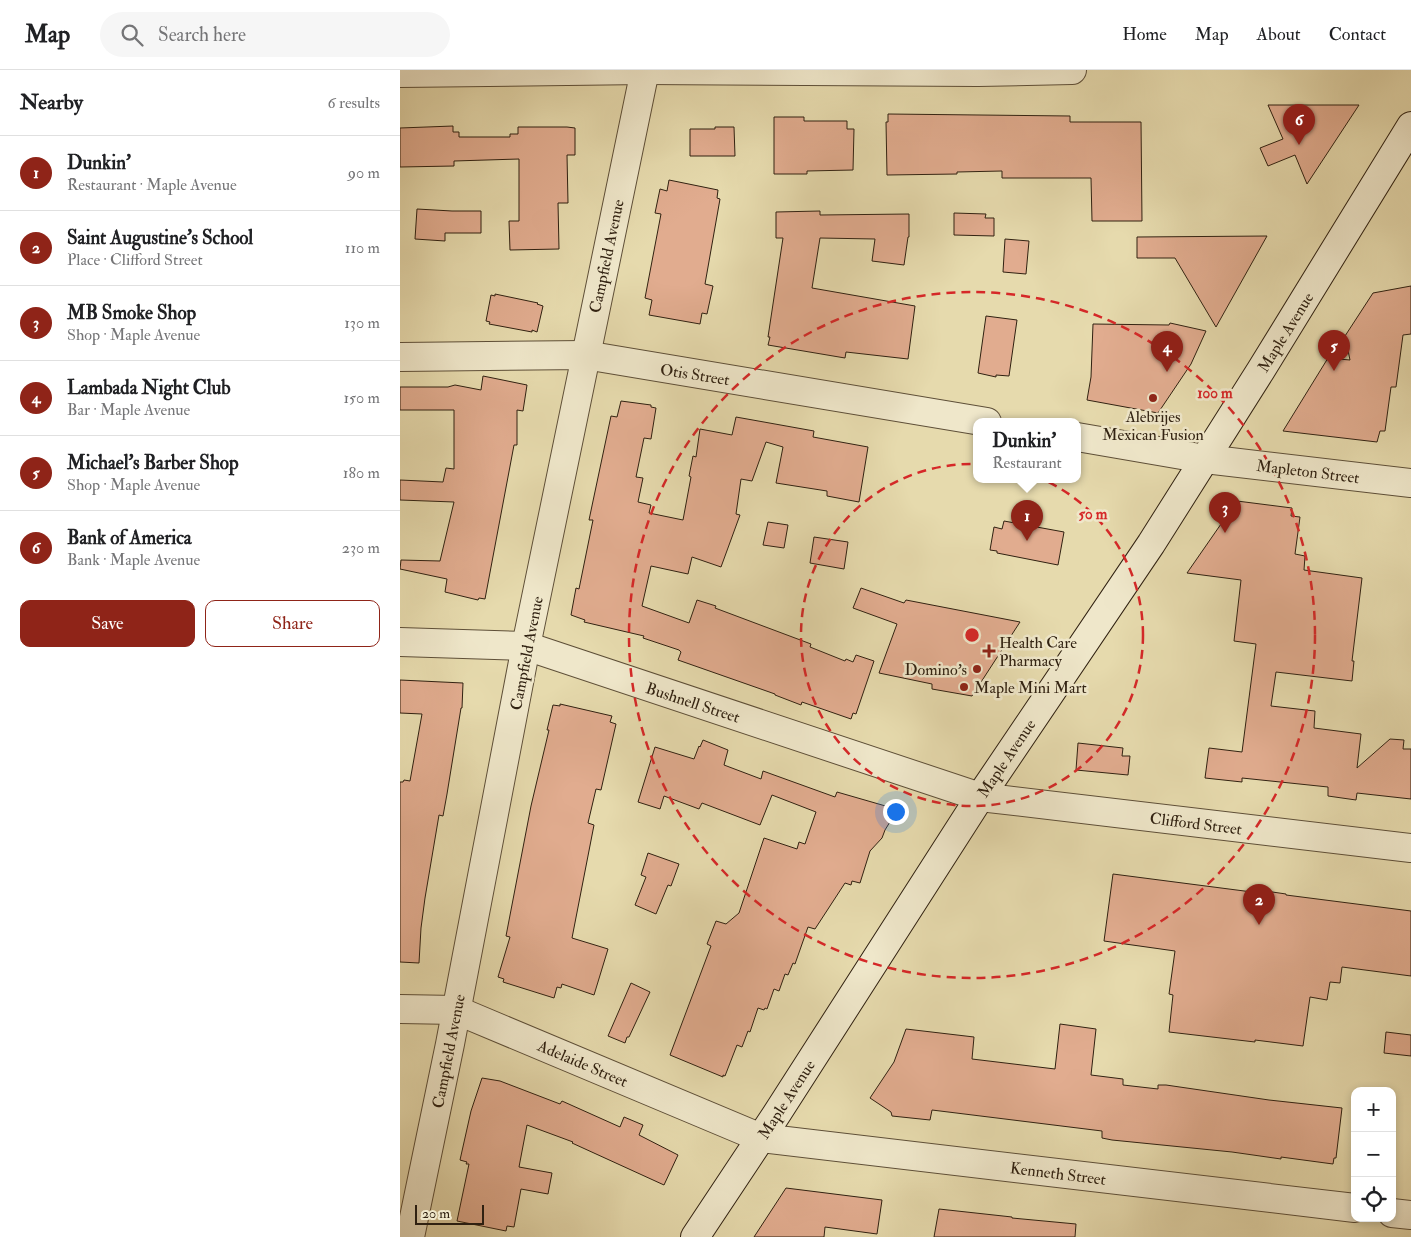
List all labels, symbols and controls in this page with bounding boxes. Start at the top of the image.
search box [100,12,450,57]
text: Map [25,19,70,50]
icon: search [118,21,146,49]
text: Search here [158,23,246,47]
text: Home [1122,23,1167,46]
text: Map [1195,23,1229,46]
text: About [1257,23,1301,46]
text: Contact [1329,23,1386,46]
text: Nearby [20,89,83,116]
text: 6 results [328,93,380,113]
pin: 6 [1283,104,1315,145]
text: Dunkin' [67,151,131,175]
text: 1 [33,163,39,183]
text: 90 m [348,163,380,183]
text: Restaurant · Maple Avenue [67,175,237,195]
street label: Campfield Avenue [585,197,630,315]
text: Saint Augustine's School [67,226,253,250]
text: 2 [32,238,40,258]
text: 110 m [345,238,380,258]
text: Place · Clifford Street [67,250,203,270]
street label: Maple Avenue [1253,289,1319,377]
text: MB Smoke Shop [67,301,196,325]
text: 3 [33,313,39,333]
text: 130 m [344,313,380,333]
text: Shop · Maple Avenue [67,325,200,345]
pin: 5 [1318,330,1350,371]
pin: 4 [1151,331,1183,372]
street label: Otis Street [659,360,731,390]
text: Lambada Night Club [67,376,231,400]
text: 100 m [1197,384,1233,403]
text: 4 [32,388,40,408]
text: 150 m [343,388,380,408]
marker: Alebrijes Mexican Fusion [1147,392,1159,404]
text: Bar · Maple Avenue [67,400,190,420]
place label: Alebrijes Mexican Fusion [1102,407,1204,445]
popup [973,418,1081,483]
text: Dunkin' [992,429,1056,453]
text: Michael's Barber Shop [67,451,239,475]
text: Restaurant [992,453,1062,473]
street label: Mapleton Street [1255,456,1361,489]
text: 5 [32,463,40,483]
text: 180 m [343,463,380,483]
text: Shop · Maple Avenue [67,475,200,495]
pin: 3 [1209,492,1241,533]
pin: 1 [1011,500,1043,541]
text: 50 m [1079,505,1108,524]
text: Bank of America [67,526,192,550]
text: 6 [32,538,40,558]
text: 230 m [342,538,380,558]
text: Bank · Maple Avenue [67,550,200,570]
street label: Campfield Avenue [506,594,549,712]
button: Save [20,600,195,647]
button: Share [205,600,380,647]
centre of rings [963,626,981,644]
place label: Health Care Pharmacy [999,633,1077,671]
marker: Health Care Pharmacy [983,645,995,657]
place label: Domino's [904,660,967,680]
marker: Domino's [971,663,983,675]
street label: Bushnell Street [643,678,742,728]
place label: Maple Mini Mart [974,678,1087,699]
marker: Maple Mini Mart [958,681,970,693]
street label: Maple Avenue [973,715,1041,802]
your location [883,799,909,825]
street label: Clifford Street [1149,808,1243,840]
pin: 2 [1243,884,1275,925]
street label: Campfield Avenue [428,992,471,1110]
street label: Adelaide Street [534,1036,631,1092]
street label: Maple Avenue [754,1056,821,1143]
map controls [1351,1087,1396,1222]
button: + [1351,1087,1396,1132]
button: − [1351,1132,1396,1177]
street label: Kenneth Street [1009,1158,1107,1190]
button: locate [1351,1177,1396,1222]
scale bar [415,1202,484,1225]
text: 20 m [422,1205,450,1222]

